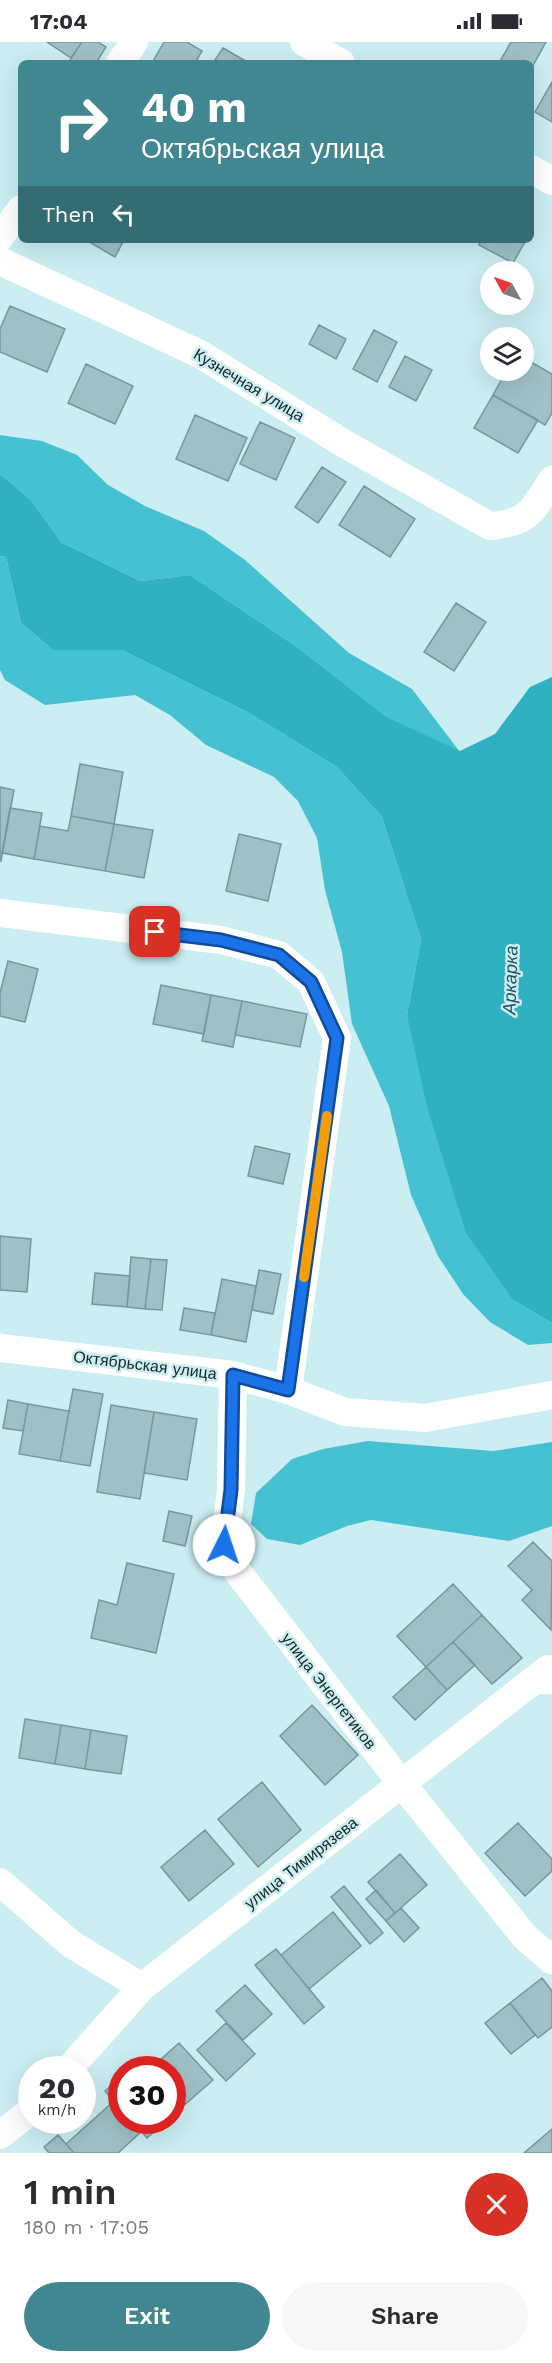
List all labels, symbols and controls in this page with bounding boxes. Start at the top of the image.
text: 17:04 [30,9,88,34]
text: 40 m [141,83,247,132]
icon: right [42,84,120,162]
text: Октябрьская улица [141,133,385,165]
icon: left [107,198,140,231]
text: Then [42,202,95,227]
north arrow [480,261,534,315]
map controls [480,261,534,381]
button: layers [480,327,534,381]
street label: Кузнечная улица [190,344,308,426]
pin [129,906,180,957]
icon: arrive [138,915,171,948]
water label: Аркарка [498,945,522,1016]
street label: Октябрьская улица [72,1347,218,1383]
position arrow [192,1513,256,1577]
street label: улица Энергетиков [278,1629,380,1753]
street label: улица Тимирязева [241,1813,361,1913]
speed limit sign: 30 [108,2056,186,2134]
text: 20 [38,2070,76,2105]
text: km/h [38,2101,76,2119]
text: 1 min [24,2171,116,2213]
button: close [465,2173,528,2236]
text: 180 m · 17:05 [24,2215,149,2239]
button: Exit [24,2282,270,2351]
button: Share [282,2282,528,2351]

